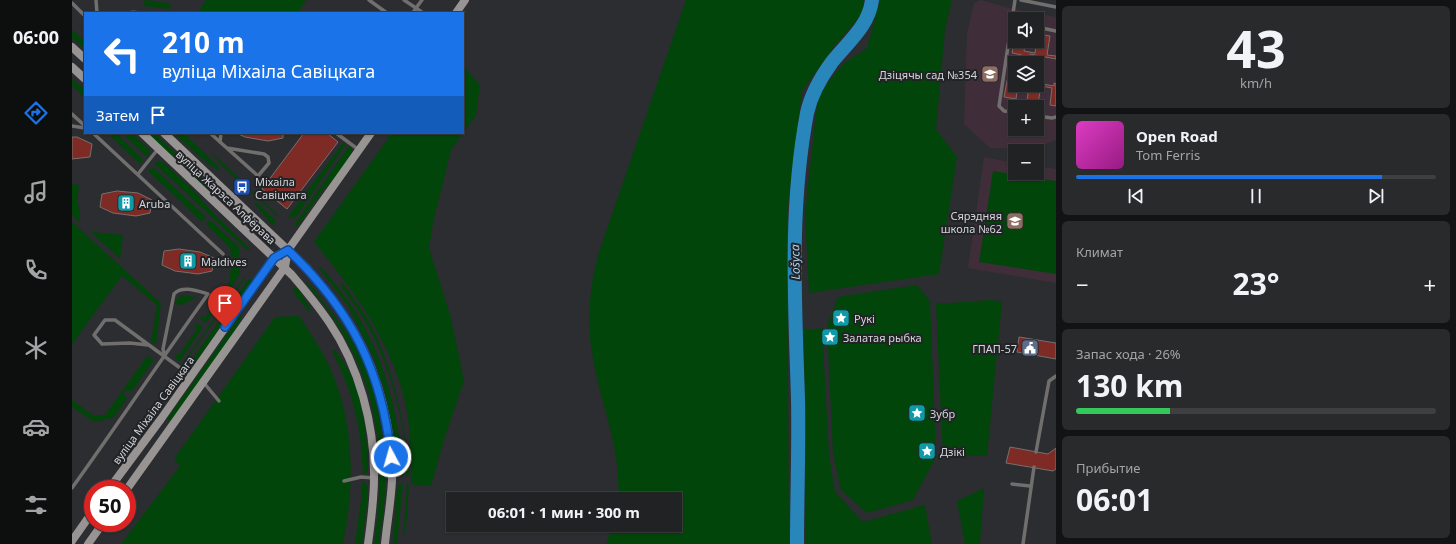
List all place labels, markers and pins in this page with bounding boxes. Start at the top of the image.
school or university icon: Дзіцячы сад №354 [980,64,1000,84]
place label: Дзіцячы сад №354 [879,67,978,82]
place label: Міхаіла Савіцкага [255,174,307,202]
bus stop icon: Міхаіла Савіцкага [232,177,252,197]
building icon: Aruba [116,193,136,213]
place label: Aruba [139,196,170,211]
place label: Сярэдняя школа №62 [941,208,1002,236]
school or university icon: Сярэдняя школа №62 [1005,211,1025,231]
building icon: Maldives [178,251,198,271]
place label: Maldives [201,254,247,269]
pin [208,286,242,327]
place icon: Рукі [831,308,851,328]
place label: Рукі [854,311,875,326]
place icon: Залатая рыбка [820,327,840,347]
place label: Залатая рыбка [843,330,922,345]
public building icon: ГПАП-57 [1020,338,1040,358]
place label: ГПАП-57 [972,341,1017,356]
place icon: Зубр [907,403,927,423]
place label: Зубр [930,406,956,421]
place icon: Дзікі [917,441,937,461]
place label: Дзікі [940,444,965,459]

